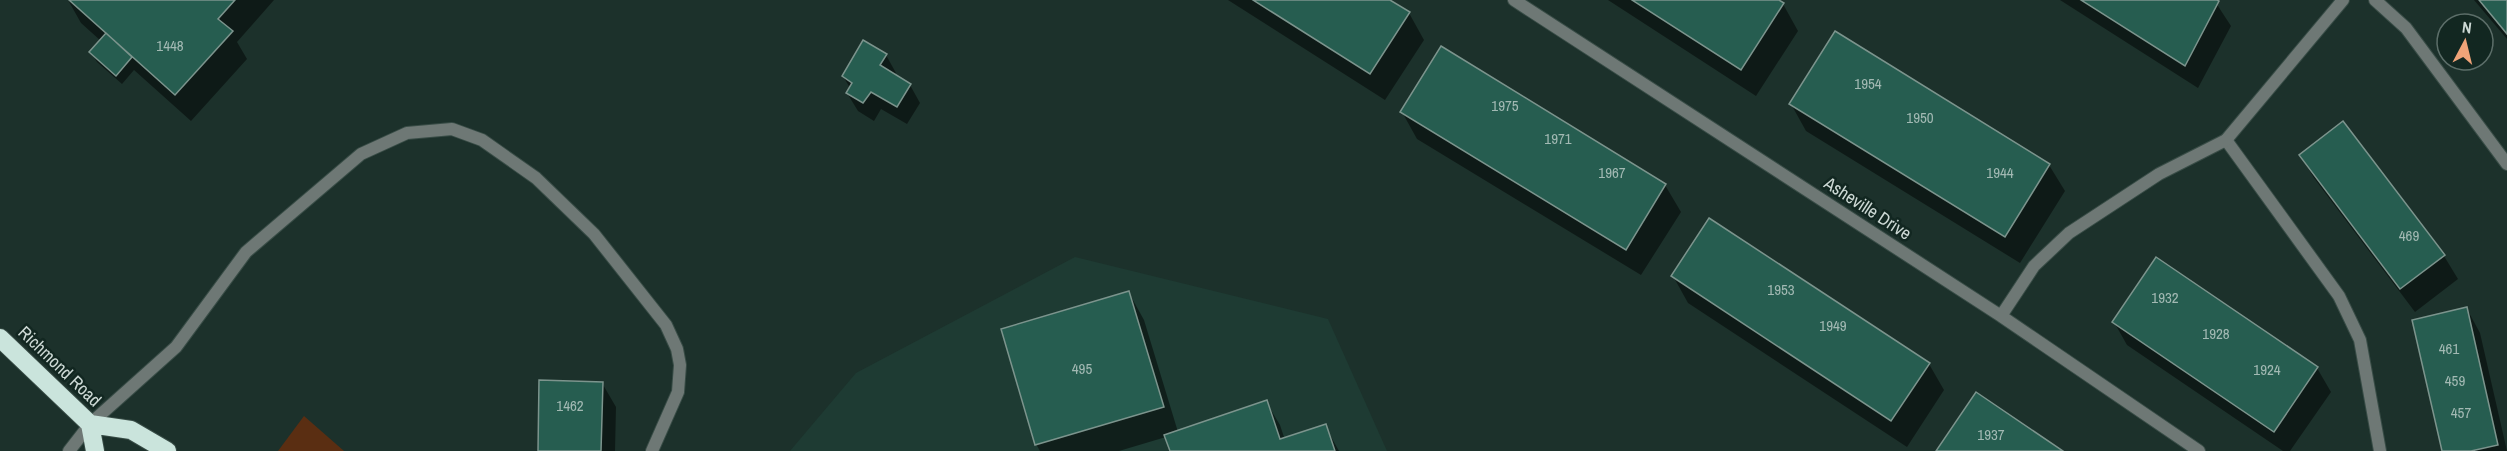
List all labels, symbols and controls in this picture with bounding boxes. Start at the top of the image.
north arrow [2435,12,2495,72]
text: N [2461,16,2473,39]
house number: 1448 [156,35,184,56]
house number: 1954 [1854,73,1882,94]
house number: 1975 [1491,95,1519,116]
house number: 1950 [1906,107,1934,128]
house number: 1971 [1544,128,1572,149]
house number: 1967 [1598,162,1626,183]
house number: 1944 [1986,162,2014,183]
street label: Asheville Drive [1819,170,1916,246]
house number: 469 [2399,225,2419,246]
house number: 1953 [1767,279,1795,300]
house number: 1932 [2151,287,2179,308]
house number: 1949 [1819,315,1847,336]
street label: Richmond Road [13,320,107,412]
house number: 1928 [2202,323,2230,344]
house number: 461 [2439,338,2459,359]
house number: 495 [1072,358,1092,379]
house number: 1924 [2253,359,2281,380]
house number: 459 [2445,370,2465,391]
house number: 1462 [556,395,584,416]
house number: 457 [2451,402,2471,423]
house number: 1937 [1977,424,2005,445]

